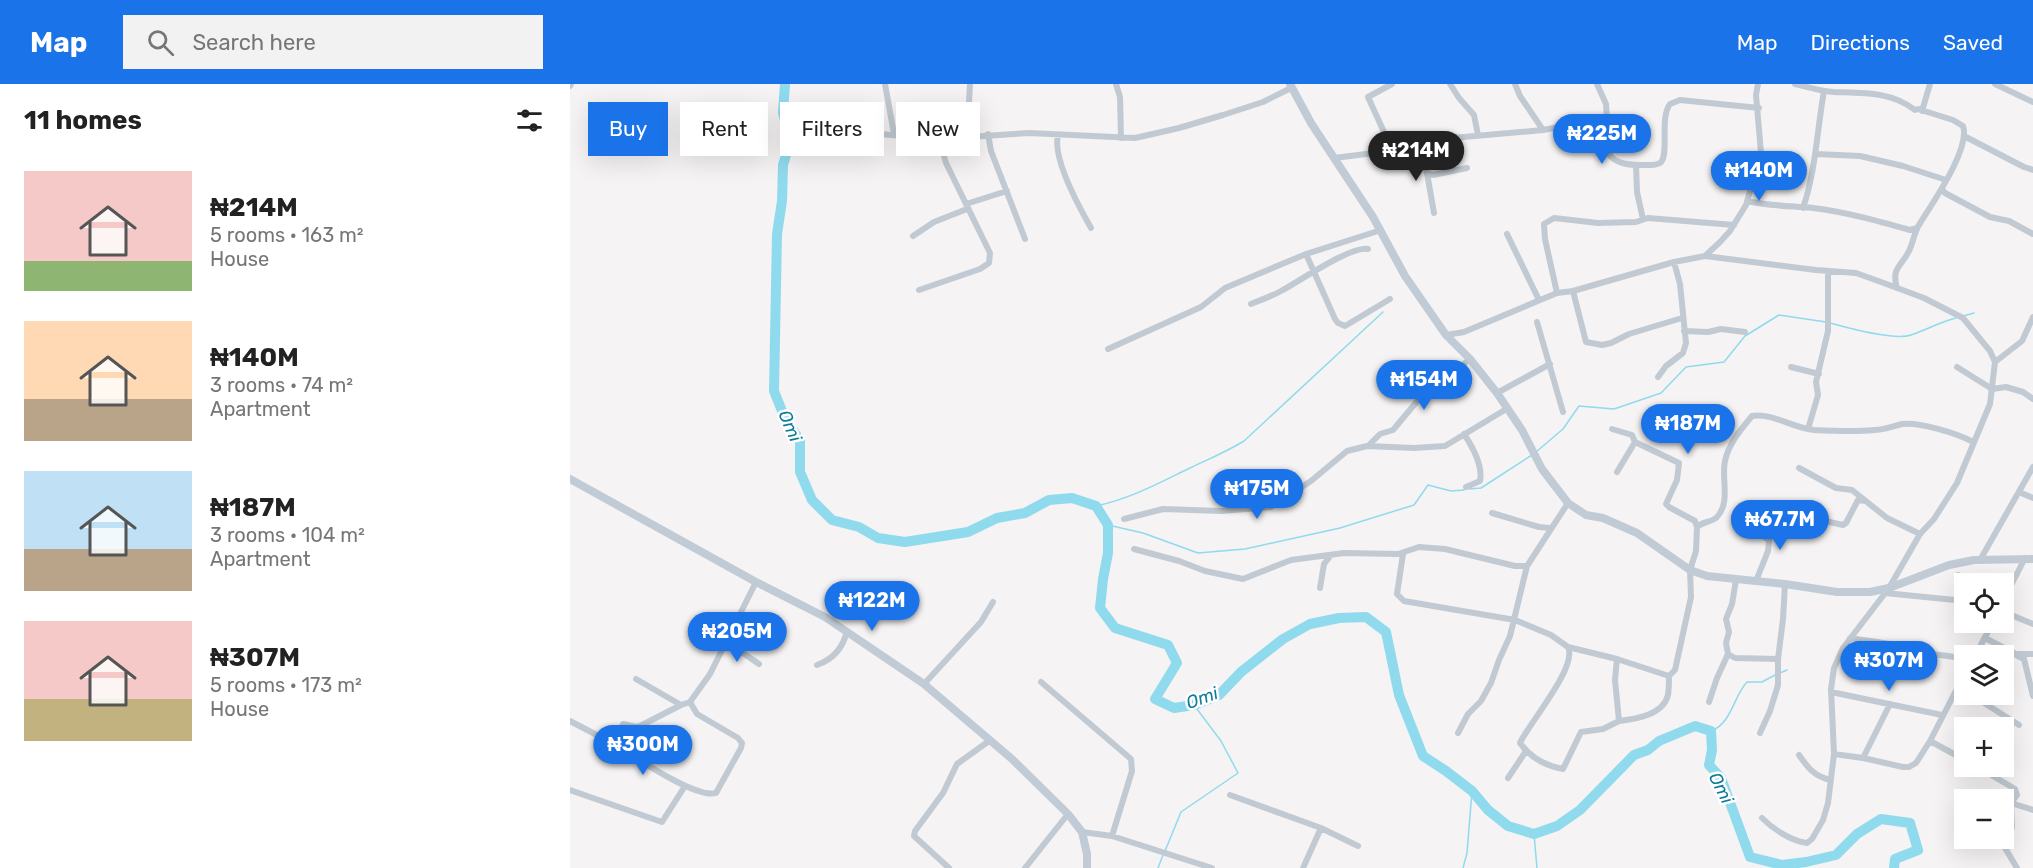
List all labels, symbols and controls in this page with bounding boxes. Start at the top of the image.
search box [123,15,543,69]
text: Map [30,26,87,59]
icon: search [144,26,177,59]
text: Search here [192,29,316,56]
text: Map [1737,30,1778,55]
text: Directions [1811,30,1910,55]
text: Saved [1943,30,2003,55]
chip: Buy [588,102,668,156]
chip: Rent [680,102,768,156]
chip: Filters [780,102,884,156]
chip: New [896,102,980,156]
icon: filters [513,104,546,137]
text: 11 homes [24,105,142,136]
pin: ₦225M [1560,114,1644,165]
text: ₦225M [1567,121,1637,145]
pin: ₦214M [1374,131,1458,182]
text: ₦214M [1382,138,1450,162]
pin: ₦140M [1717,151,1801,202]
text: ₦140M [1725,158,1793,182]
text: ₦214M [210,192,298,223]
icon: home [72,195,144,267]
text: 5 rooms · 163 m² [210,223,364,247]
text: House [210,247,269,271]
text: ₦140M [210,342,299,373]
icon: home [72,345,144,417]
pin: ₦154M [1382,360,1466,411]
text: ₦154M [1390,367,1458,391]
text: 3 rooms · 74 m² [210,373,353,397]
text: Apartment [210,397,311,421]
pin: ₦187M [1646,404,1730,455]
water label: Omi [773,407,807,446]
text: ₦187M [1655,411,1721,435]
pin: ₦175M [1215,469,1299,520]
text: ₦175M [1224,476,1290,500]
text: ₦187M [210,492,296,523]
icon: home [72,495,144,567]
pin: ₦67.7M [1731,500,1829,551]
text: ₦67.7M [1745,507,1815,531]
text: 3 rooms · 104 m² [210,523,365,547]
text: Apartment [210,547,311,571]
map controls [1954,573,2014,849]
button: locate [1954,573,2014,633]
pin: ₦122M [830,581,914,632]
text: ₦122M [839,588,905,612]
pin: ₦205M [695,612,779,663]
text: ₦205M [702,619,772,643]
pin: ₦307M [1847,641,1931,692]
text: ₦307M [210,642,300,673]
icon: home [72,645,144,717]
button: layers [1954,645,2014,705]
text: ₦307M [1854,648,1924,672]
text: 5 rooms · 173 m² [210,673,362,697]
water label: Omi [1183,682,1222,714]
text: House [210,697,269,721]
button: + [1954,717,2014,777]
pin: ₦300M [601,725,685,776]
text: ₦300M [607,732,679,756]
water label: Omi [1704,768,1738,808]
button: − [1954,789,2014,849]

